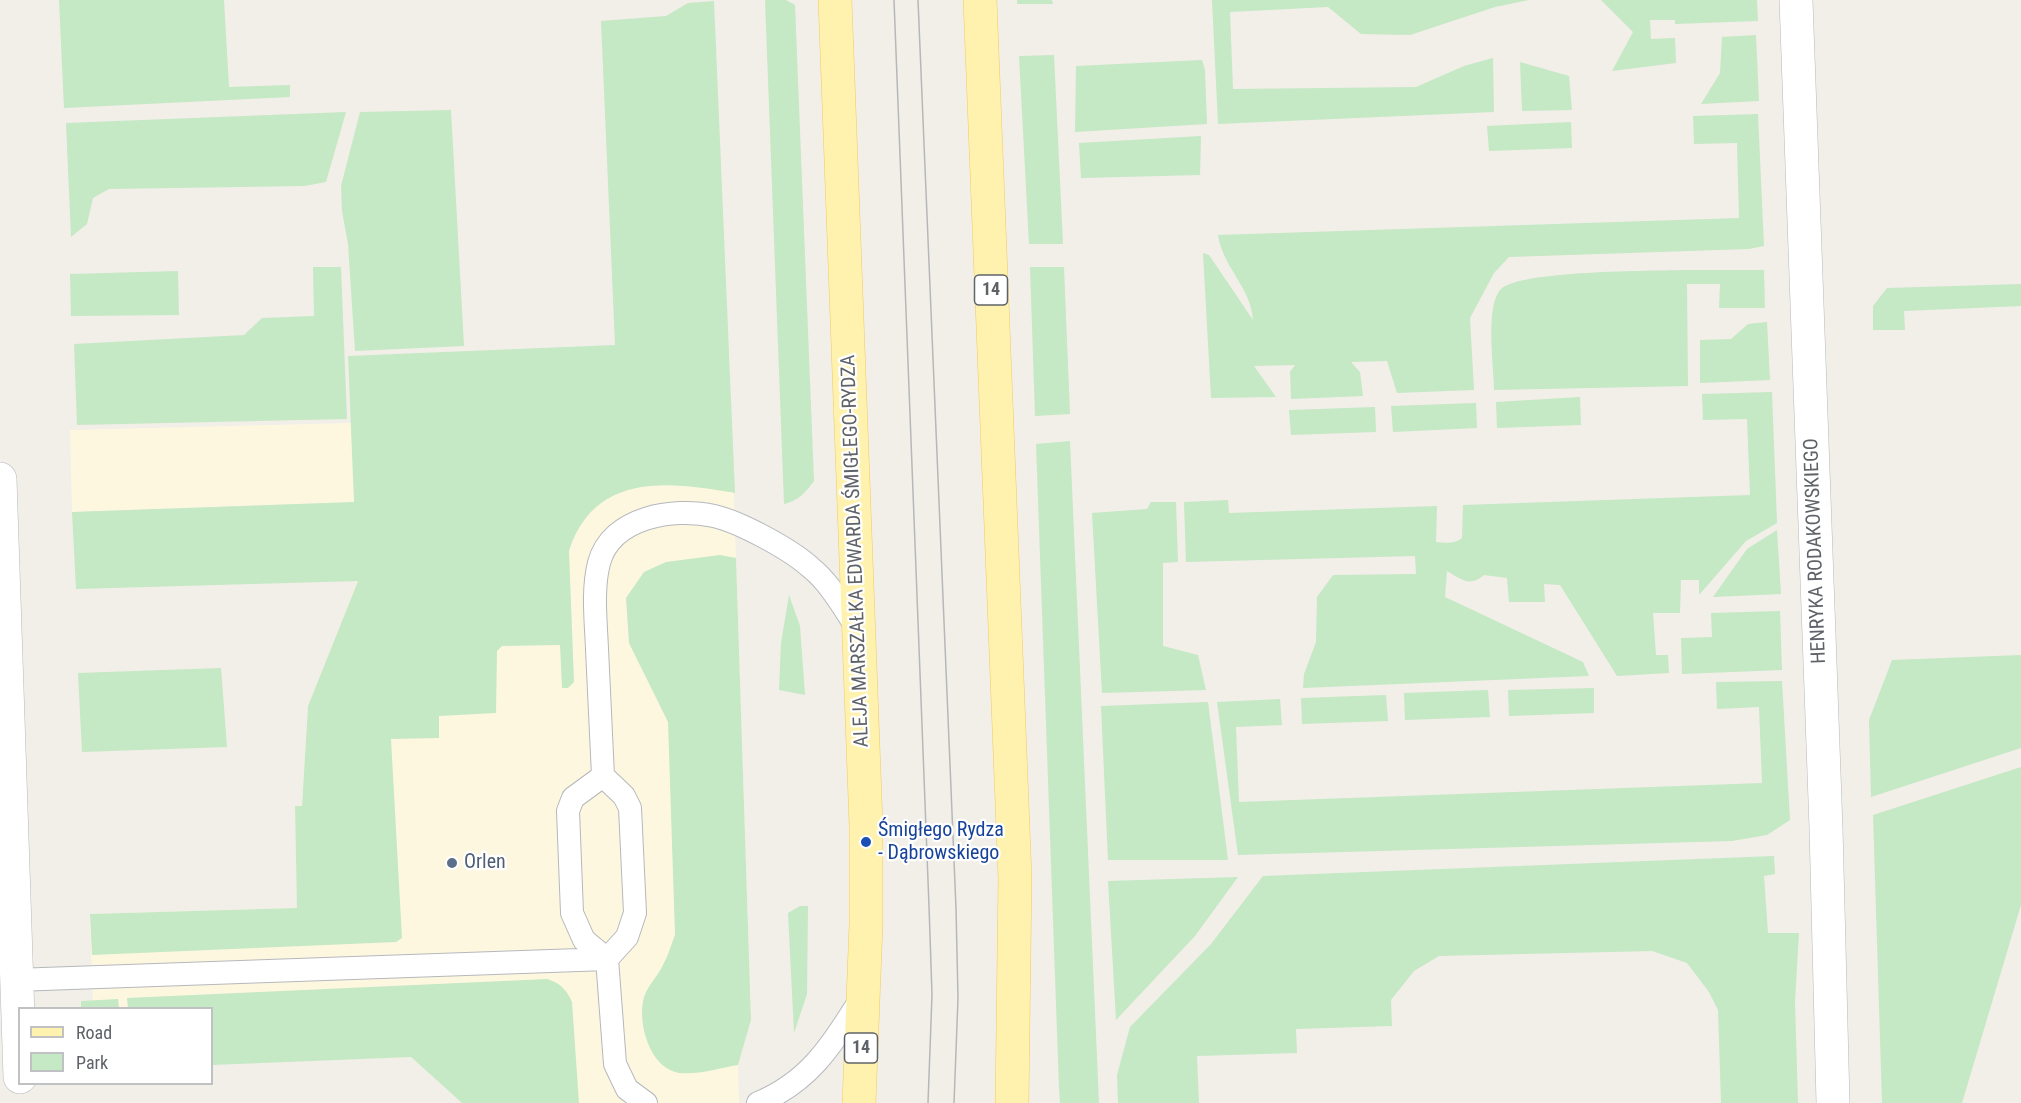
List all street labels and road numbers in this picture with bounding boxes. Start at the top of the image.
road number: 14 [974,275,1008,305]
street label: ALEJA MARSZAŁKA EDWARDA ŚMIGŁEGO-RYDZA [837,354,875,748]
street label: HENRYKA RODAKOWSKIEGO [1800,438,1832,664]
road number: 14 [844,1033,878,1063]

